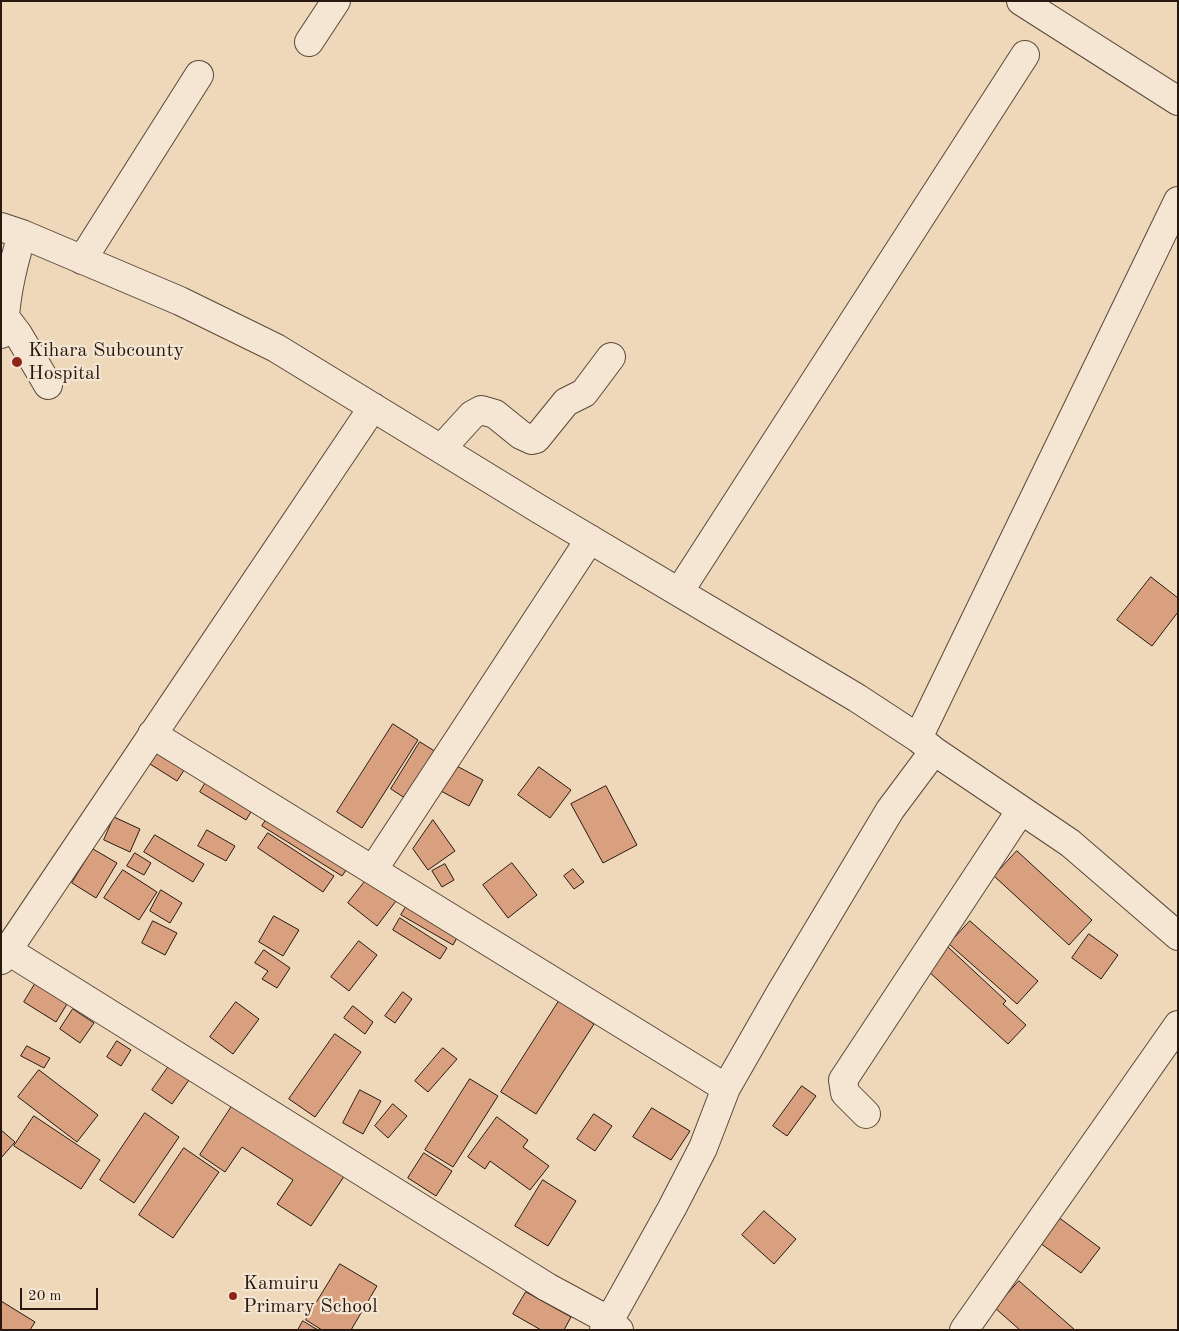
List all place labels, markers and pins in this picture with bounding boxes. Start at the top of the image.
place label: Kihara Subcounty Hospital [28,339,184,386]
marker: Kihara Subcounty Hospital [10,355,24,369]
place label: Kamuiru Primary School [243,1272,378,1319]
marker: Kamuiru Primary School [227,1290,239,1302]

